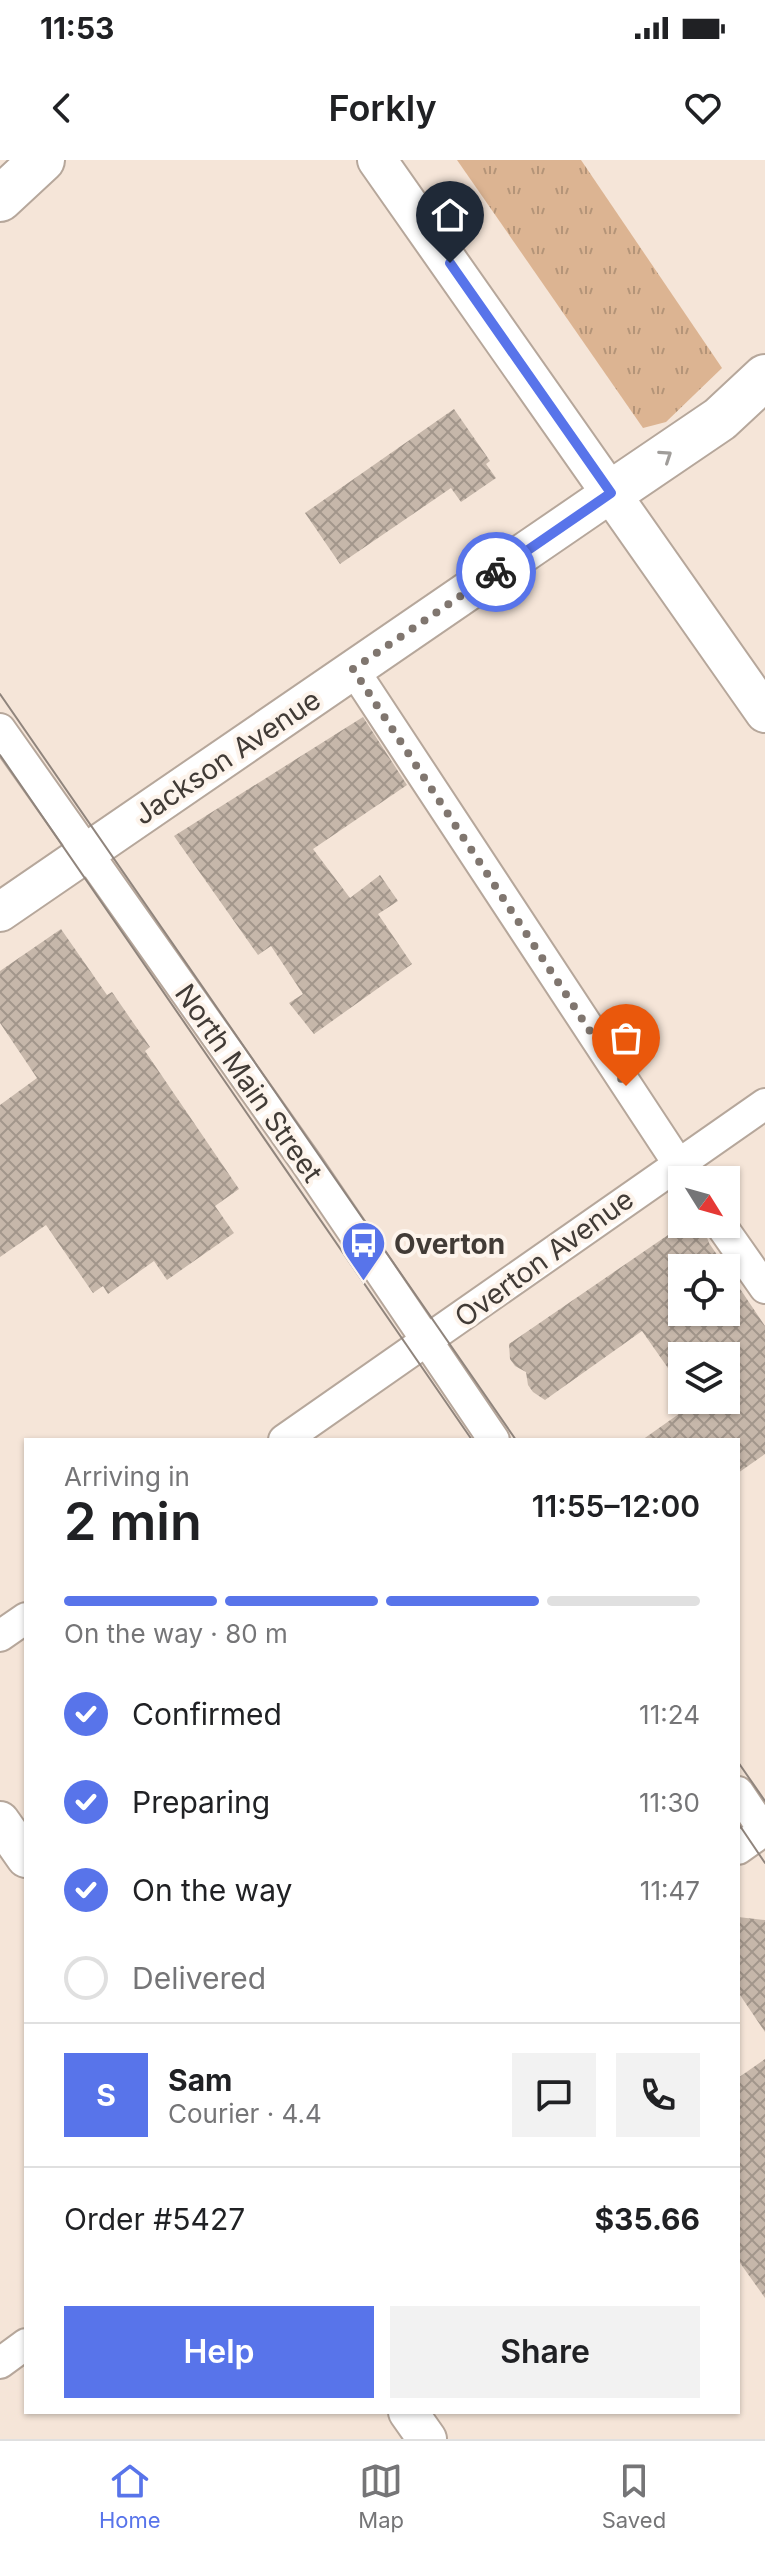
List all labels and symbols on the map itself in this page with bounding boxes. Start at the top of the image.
pin [416,181,484,263]
one-way arrow [657,451,671,466]
courier [456,532,536,612]
street label: Jackson Avenue [127,682,327,832]
street label: North Main Street [168,978,330,1188]
pin [592,1004,660,1086]
north arrow [668,1166,740,1238]
street label: Overton Avenue [448,1182,640,1334]
bus stop icon: Overton [339,1220,387,1283]
place label: Overton [394,1227,505,1261]

